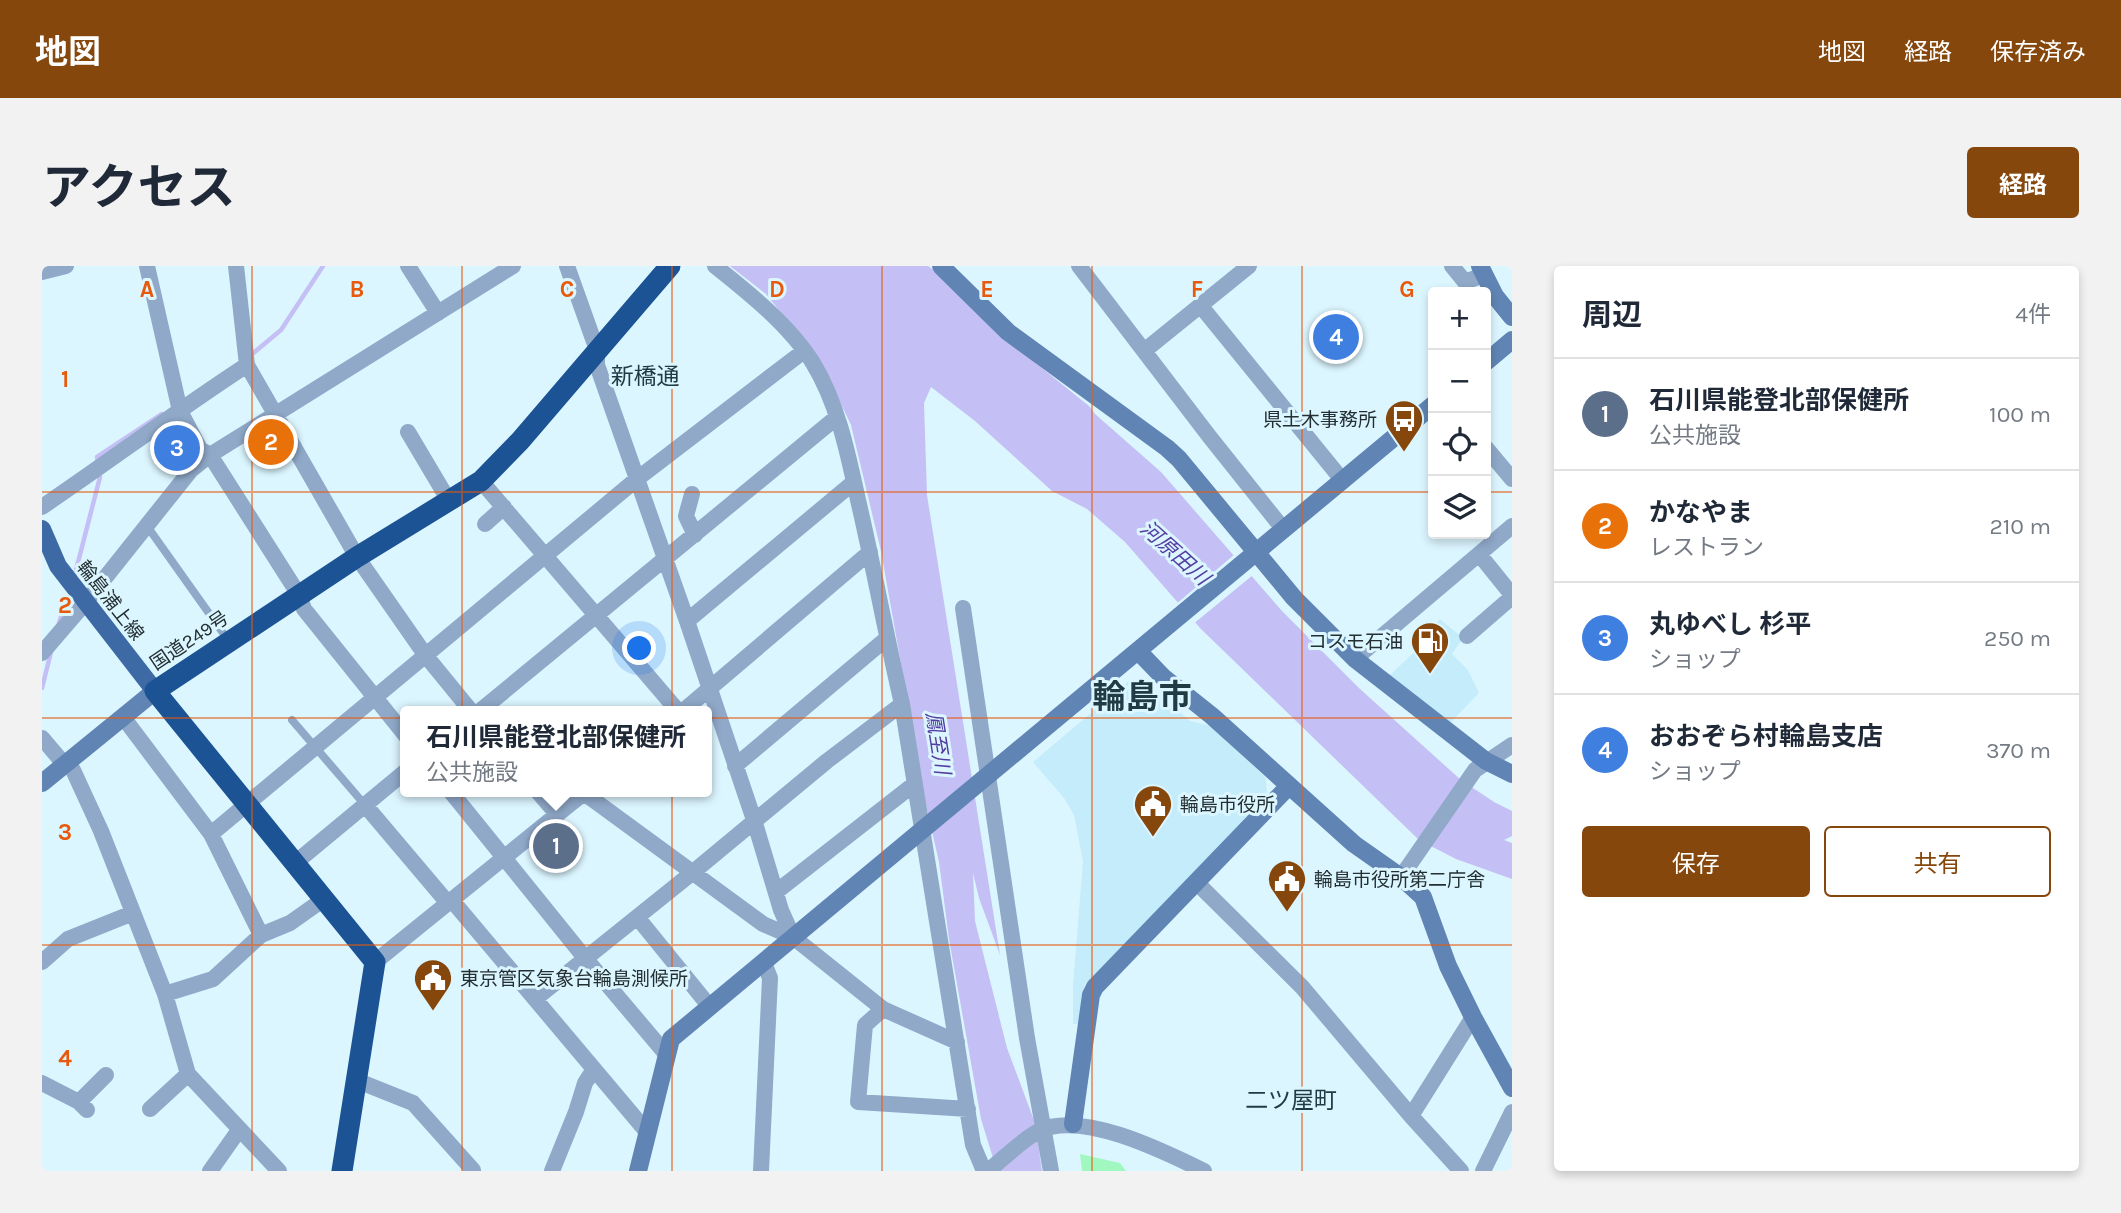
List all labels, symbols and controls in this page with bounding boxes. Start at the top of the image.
text: 地図 [35,33,101,71]
text: 地図 [1818,38,1866,66]
text: 経路 [1904,38,1952,66]
text: 保存済み [1990,38,2086,66]
button: 経路 [1967,147,2079,218]
text: アクセス [42,159,236,216]
text: A [140,276,154,303]
text: B [350,276,364,303]
text: C [560,276,574,303]
text: D [769,276,785,303]
text: E [980,276,994,303]
text: F [1191,276,1203,303]
text: G [1399,276,1415,303]
map controls [1428,287,1491,539]
button: + [1428,287,1491,350]
text: 周辺 [1582,297,1642,333]
text: 4件 [2015,301,2051,328]
pin: 4 [1313,311,1359,363]
button: − [1428,350,1491,413]
district label: 新橋通 [611,363,680,390]
text: 1 [61,366,69,393]
text: 石川県能登北部保健所 [1649,385,1909,416]
bus stop icon: 県土木事務所 [1383,398,1425,453]
text: 1 [1601,401,1609,428]
text: 100 m [1989,401,2051,428]
place label: 県土木事務所 [1263,409,1377,431]
button: locate [1428,413,1491,476]
pin: 2 [248,416,294,468]
pin: 3 [154,422,200,474]
text: 公共施設 [1649,422,1741,449]
button: layers [1428,476,1491,539]
text: かなやま [1649,497,1753,528]
text: 2 [1598,513,1612,540]
text: 210 m [1989,513,2051,540]
water label: 河原田川 [1136,516,1216,591]
text: レストラン [1649,534,1764,561]
street label: 輪島浦上線 [72,556,148,645]
text: 2 [58,592,72,619]
street label: 国道249号 [146,607,233,675]
text: 丸ゆべし 杉平 [1649,609,1812,640]
fuel station icon: コスモ石油 [1409,620,1451,675]
text: 3 [1598,625,1612,652]
text: 250 m [1984,625,2051,652]
your location [622,631,656,665]
place label: コスモ石油 [1308,631,1403,653]
text: ショップ [1649,646,1741,673]
district label: 輪島市 [1093,678,1192,716]
popup [400,706,712,797]
water label: 鳳至川 [921,710,955,778]
text: おおぞら村輪島支店 [1649,721,1883,752]
text: 石川県能登北部保健所 [426,722,686,753]
text: 4 [1598,737,1612,764]
text: 370 m [1986,737,2051,764]
text: ショップ [1649,758,1741,785]
text: 公共施設 [426,759,518,786]
public building icon: 輪島市役所 [1132,783,1174,838]
place label: 輪島市役所 [1180,794,1275,816]
text: 3 [58,819,72,846]
pin: 1 [533,820,579,872]
button: 保存 [1582,826,1810,897]
button: 共有 [1824,826,2051,897]
public building icon: 輪島市役所第二庁舎 [1266,858,1308,913]
place label: 輪島市役所第二庁舎 [1314,869,1485,891]
public building icon: 東京管区気象台輪島測候所 [412,957,454,1012]
place label: 東京管区気象台輪島測候所 [460,968,688,990]
text: 4 [58,1045,72,1072]
district label: 二ツ屋町 [1245,1087,1337,1114]

